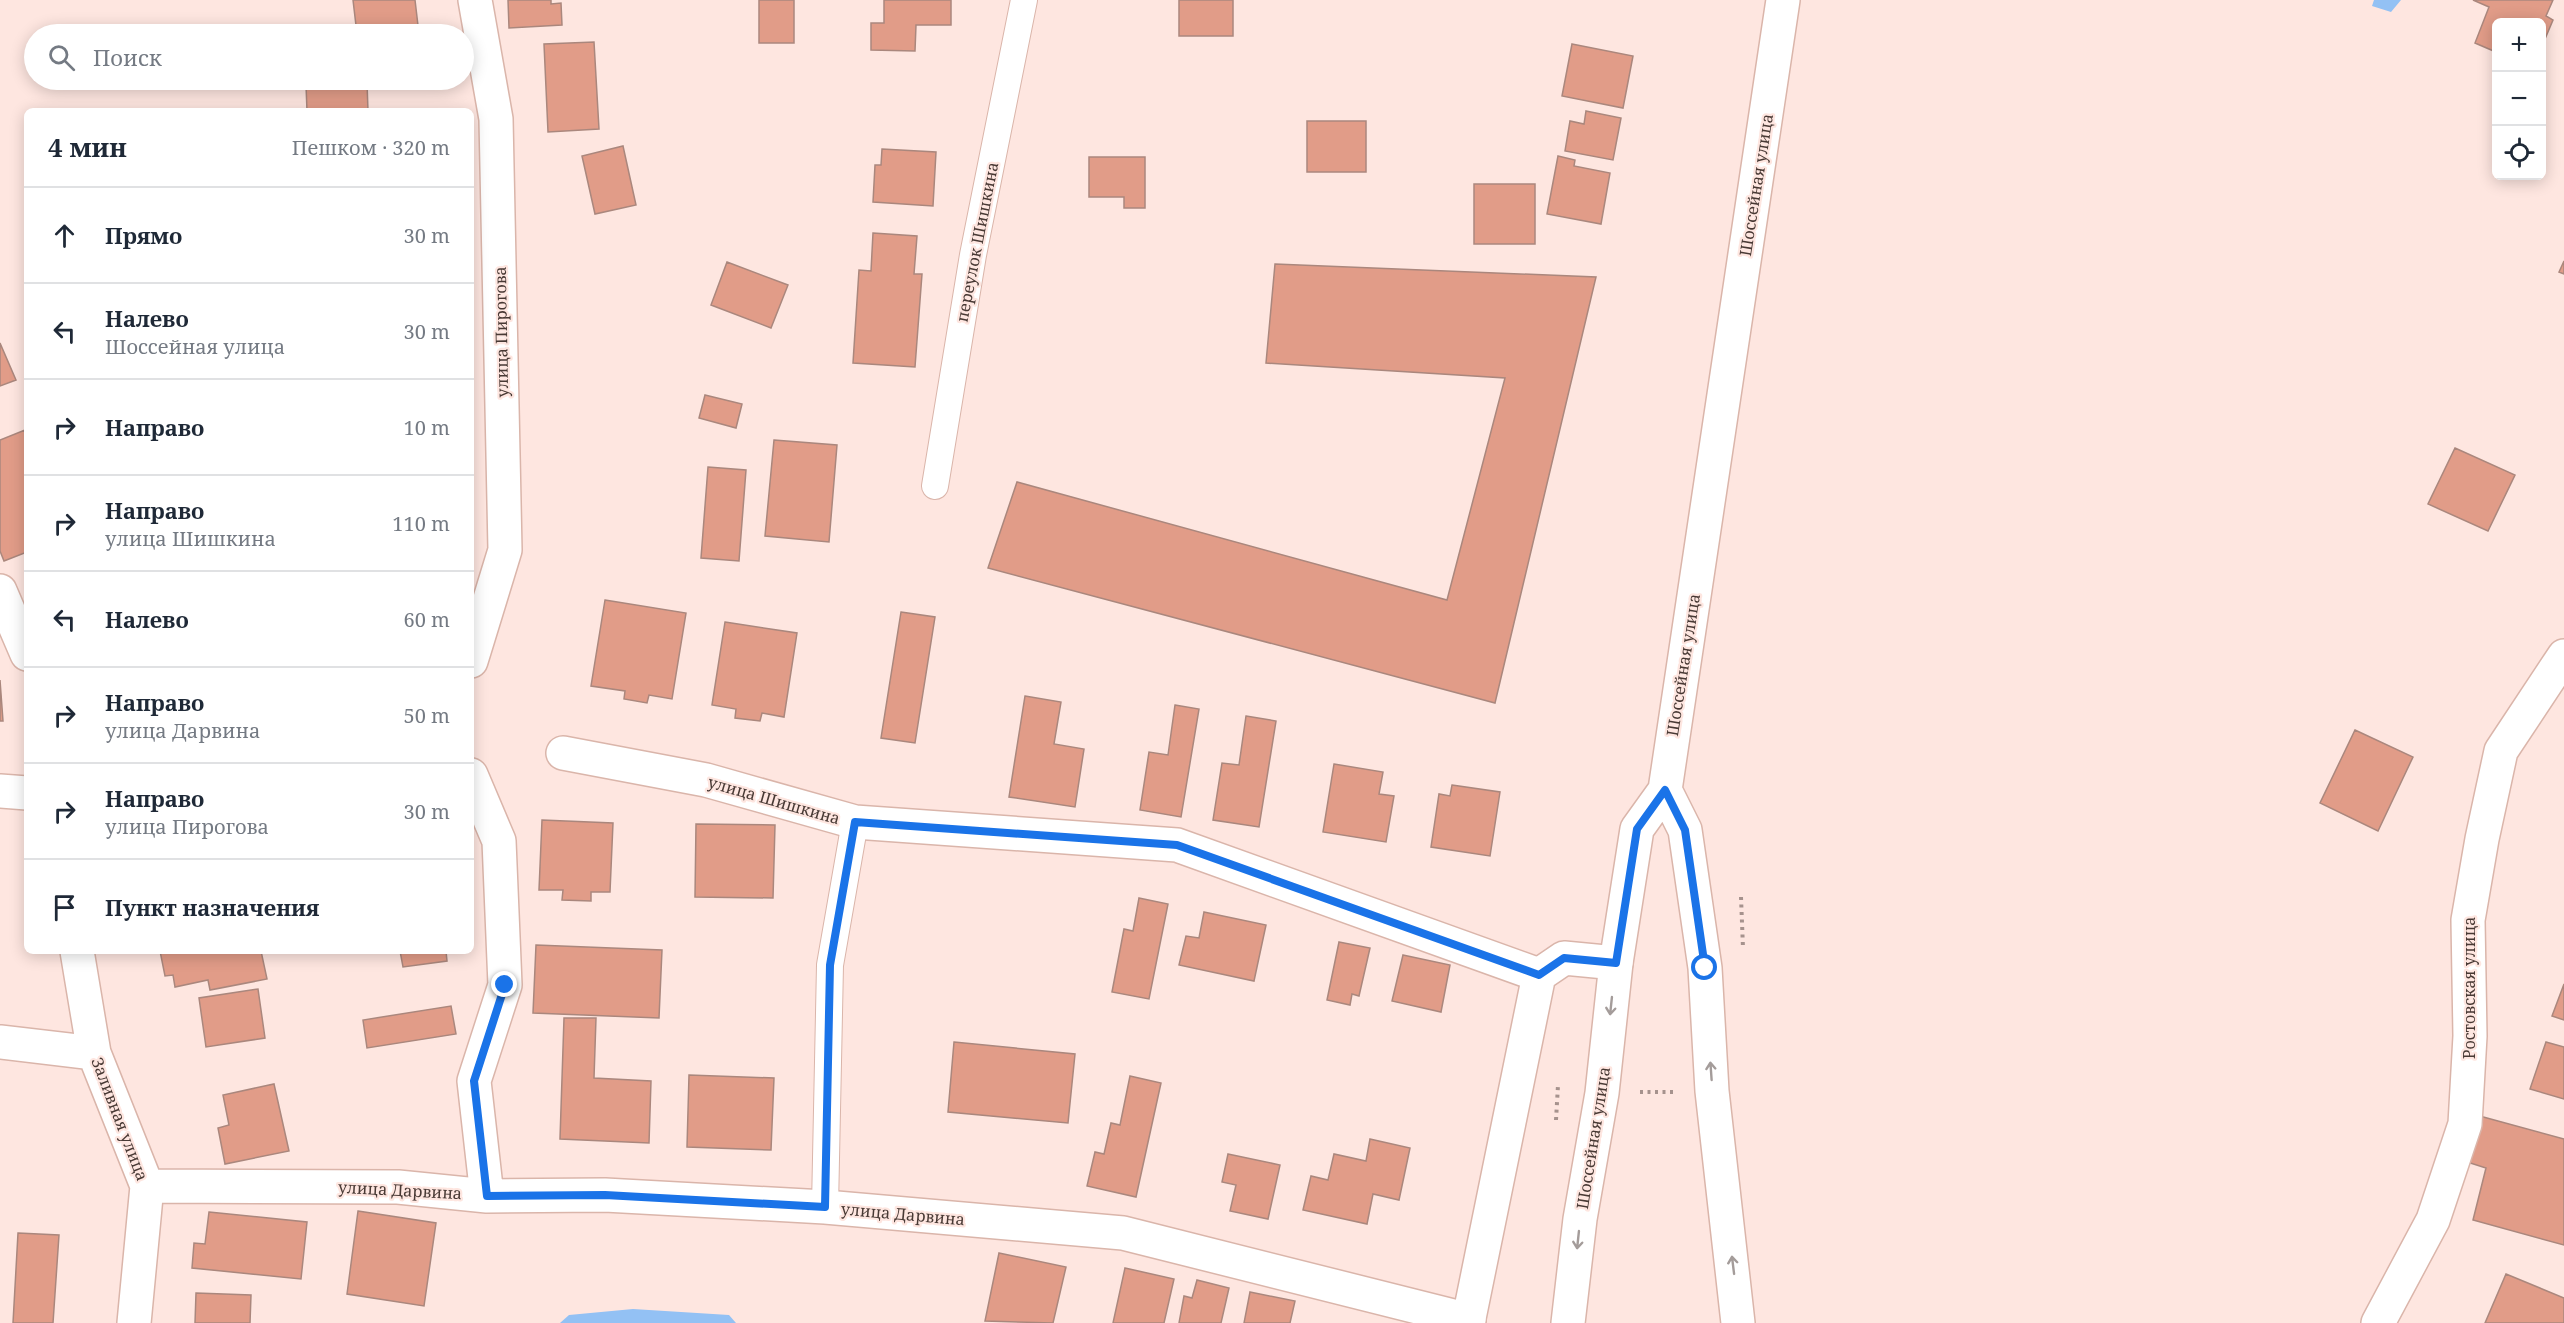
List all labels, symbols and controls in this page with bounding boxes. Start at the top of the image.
map controls [2492,18,2546,180]
button: + [2492,18,2546,72]
search box [24,24,474,90]
icon: search [45,41,78,74]
text: Поиск [93,42,162,72]
button: − [2492,72,2546,126]
street label: Шоссейная улица [1734,112,1778,258]
button: locate [2492,126,2546,180]
text: 4 мин [48,129,127,165]
text: Пешком · 320 m [292,134,450,161]
street label: переулок Шишкина [951,160,1003,324]
icon: ahead [48,219,81,252]
text: Прямо [105,220,182,250]
text: 30 m [404,222,450,249]
street label: улица Пирогова [489,266,513,398]
text: Налево [105,303,189,333]
icon: left [48,315,81,348]
text: 30 m [404,318,450,345]
text: Шоссейная улица [105,333,285,360]
icon: right [48,411,81,444]
text: Направо [105,412,204,442]
text: 10 m [404,414,450,441]
text: Направо [105,495,204,525]
icon: right [48,507,81,540]
text: 110 m [392,510,450,537]
text: улица Шишкина [105,525,276,552]
street label: Шоссейная улица [1661,592,1705,738]
icon: left [48,603,81,636]
text: Налево [105,604,189,634]
text: 60 m [404,606,450,633]
text: Направо [105,687,204,717]
icon: right [48,699,81,732]
text: 50 m [404,702,450,729]
text: улица Дарвина [105,717,260,744]
street label: улица Шишкина [705,771,843,829]
text: Направо [105,783,204,813]
icon: right [48,795,81,828]
text: 30 m [404,798,450,825]
text: улица Пирогова [105,813,269,840]
icon: arrive [48,891,81,924]
text: Пункт назначения [105,892,319,922]
street label: Ростовская улица [2458,917,2480,1059]
route start [1691,954,1717,980]
route end [491,971,517,997]
one-way arrow [1605,995,1616,1015]
street label: Заливная улица [86,1054,154,1184]
one-way arrow [1705,1062,1716,1081]
street label: Шоссейная улица [1571,1065,1615,1211]
street label: улица Дарвина [337,1176,463,1204]
street label: улица Дарвина [840,1198,966,1230]
one-way arrow [1572,1230,1583,1250]
one-way arrow [1727,1255,1738,1275]

